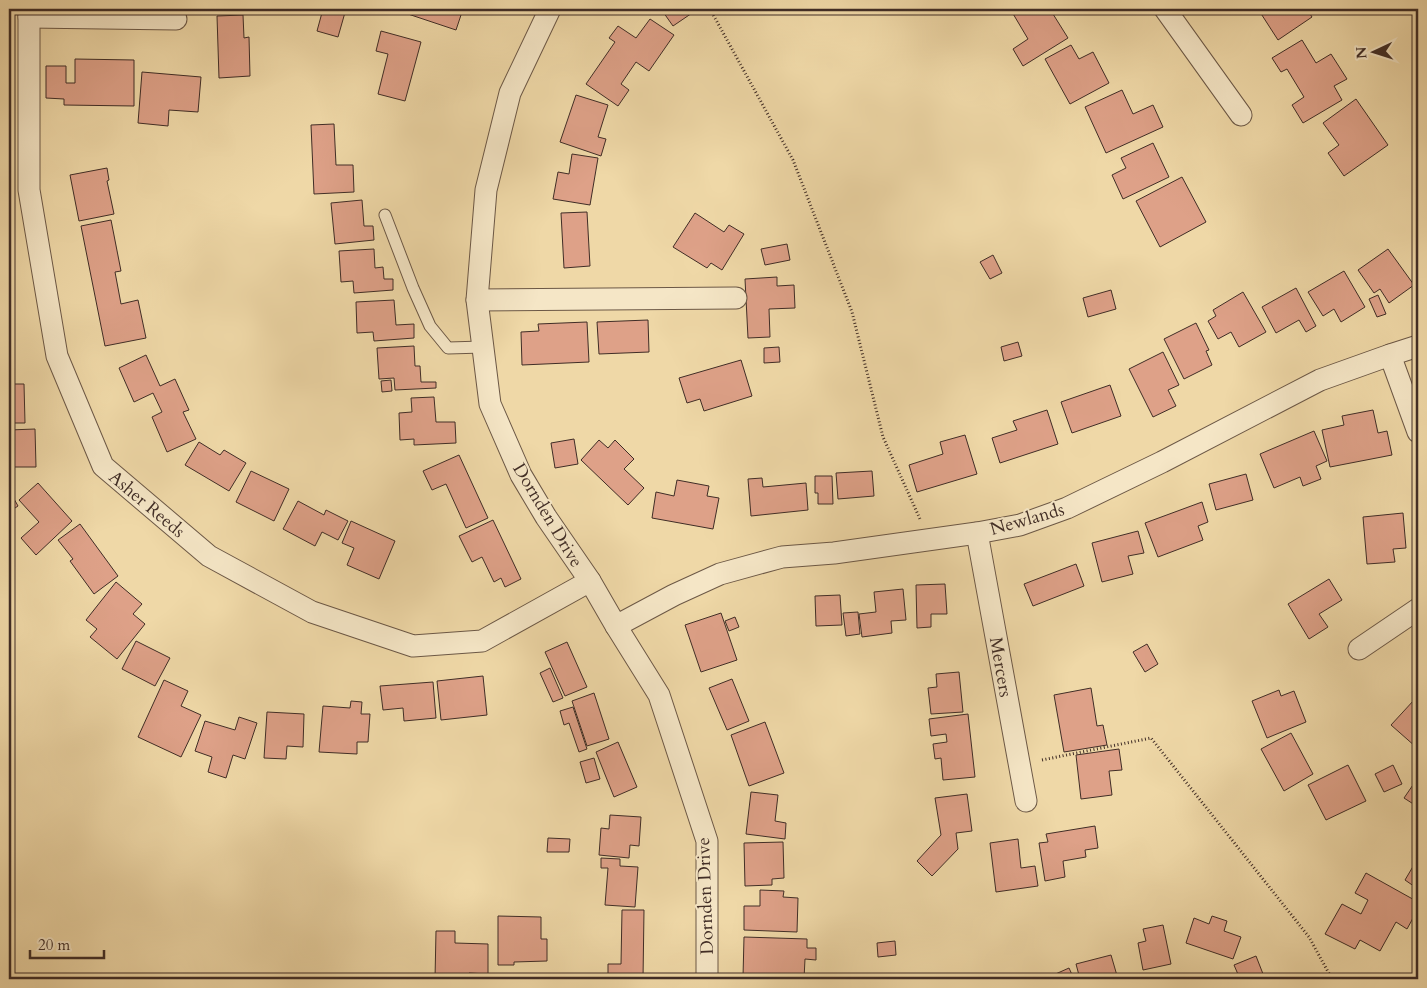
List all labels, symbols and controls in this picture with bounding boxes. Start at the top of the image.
north arrow [1350,28,1400,78]
text: N [1352,46,1371,60]
street label: Dornden Drive [507,458,589,572]
street label: Asher Reeds [103,465,190,544]
street label: Newlands [987,497,1067,542]
street label: Mercers [983,635,1018,699]
street label: Dornden Drive [691,837,720,955]
scale bar [30,928,104,960]
text: 20 m [38,935,70,955]

